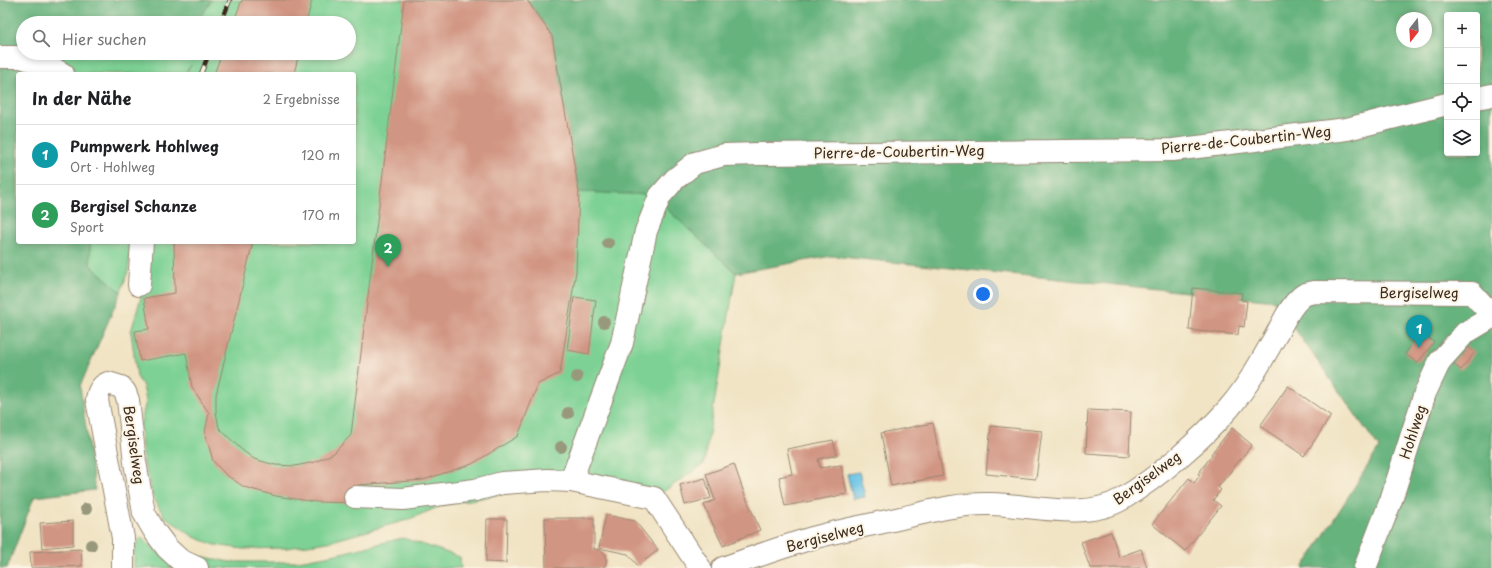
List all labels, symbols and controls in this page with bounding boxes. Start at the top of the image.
north arrow [1396,12,1432,48]
map controls [1444,12,1480,156]
button: + [1444,12,1480,48]
search box [16,16,356,60]
icon: search [30,27,52,49]
text: Hier suchen [62,27,147,50]
button: − [1444,48,1480,84]
button: locate [1444,84,1480,120]
text: In der Nähe [32,85,131,111]
text: 2 Ergebnisse [263,89,340,108]
street label: Pierre-de-Coubertin-Weg [1160,120,1332,159]
button: layers [1444,120,1480,156]
text: Pumpwerk Hohlweg [70,134,219,157]
street label: Pierre-de-Coubertin-Weg [813,140,985,163]
text: 1 [42,145,48,164]
text: 120 m [301,145,340,164]
text: Ort · Hohlweg [70,157,155,176]
text: Bergisel Schanze [70,194,197,217]
text: 2 [40,205,50,224]
text: 170 m [302,205,340,224]
text: Sport [70,217,104,236]
pin: 2 [375,234,401,267]
street label: Bergiselweg [1379,282,1459,303]
your location [973,284,993,304]
pin: 1 [1406,315,1432,348]
street label: Hohlweg [1394,402,1431,462]
street label: Bergiselweg [119,404,150,486]
street label: Bergiselweg [1108,446,1185,509]
street label: Bergiselweg [784,516,866,557]

